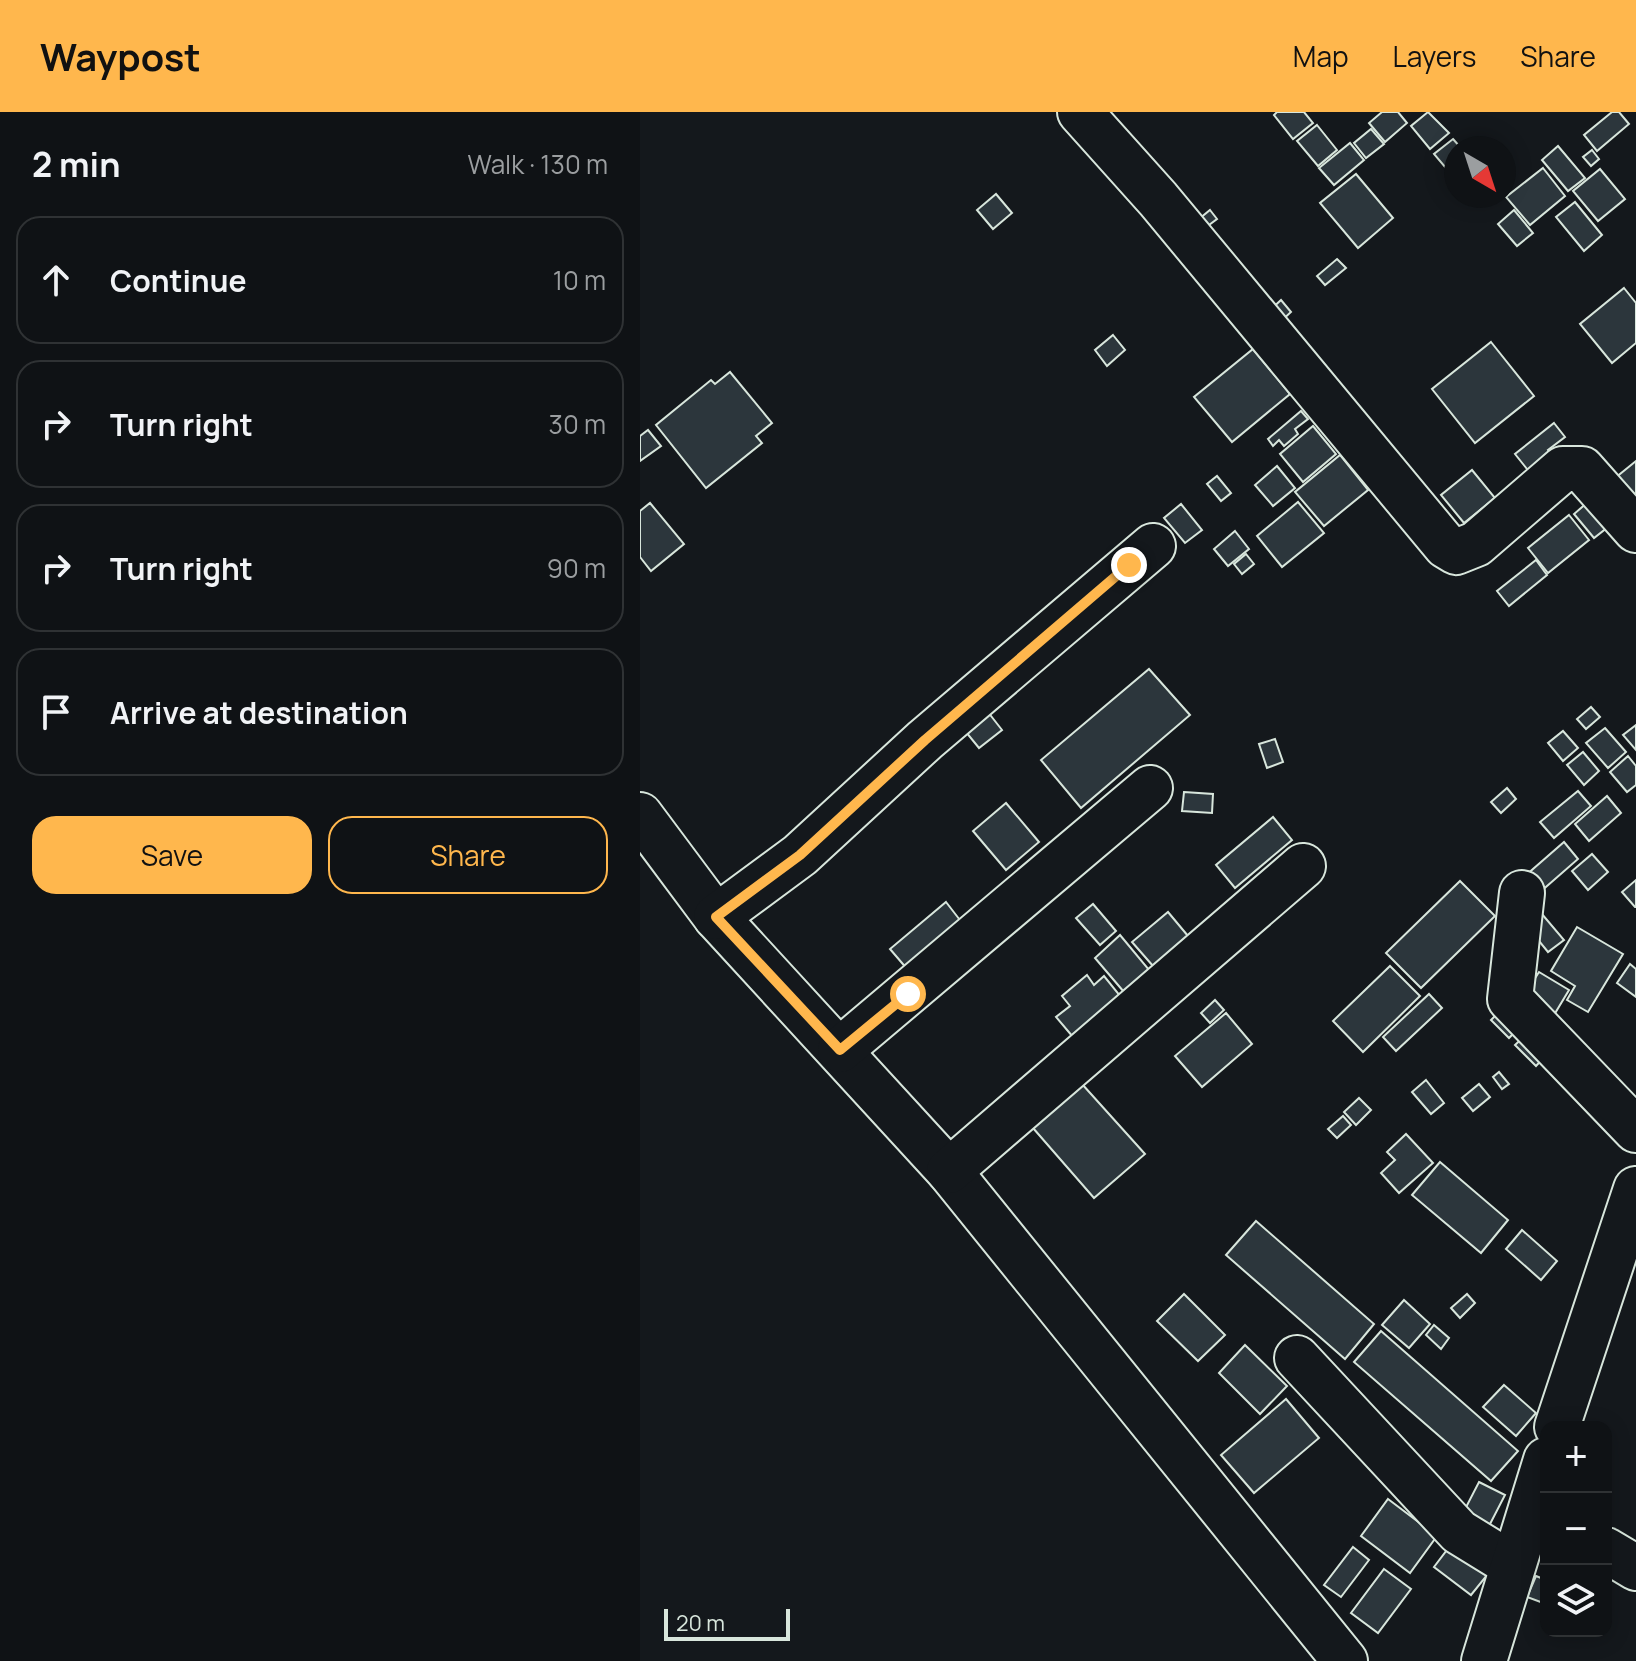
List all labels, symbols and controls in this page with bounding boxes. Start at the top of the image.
text: Waypost [40,30,201,82]
text: Map [1293,37,1349,75]
text: Layers [1393,37,1476,75]
text: Share [1520,37,1596,75]
north arrow [1444,136,1516,208]
text: 2 min [32,141,120,187]
text: Walk · 130 m [468,146,608,182]
icon: ahead [34,258,78,302]
text: Continue [110,260,246,301]
text: 10 m [553,262,606,298]
icon: right [34,402,78,446]
text: Turn right [110,404,253,445]
text: 30 m [549,406,606,442]
icon: right [34,546,78,590]
route end [1111,547,1147,583]
text: Turn right [110,548,253,589]
text: 90 m [547,550,606,586]
icon: arrive [34,690,78,734]
text: Arrive at destination [110,692,408,733]
button: Save [32,816,312,894]
button: Share [328,816,608,894]
route start [890,976,926,1012]
map controls [1540,1421,1612,1637]
button: + [1540,1421,1612,1493]
button: − [1540,1493,1612,1565]
button: layers [1540,1565,1612,1637]
scale bar [664,1605,790,1641]
text: 20 m [676,1608,725,1638]

